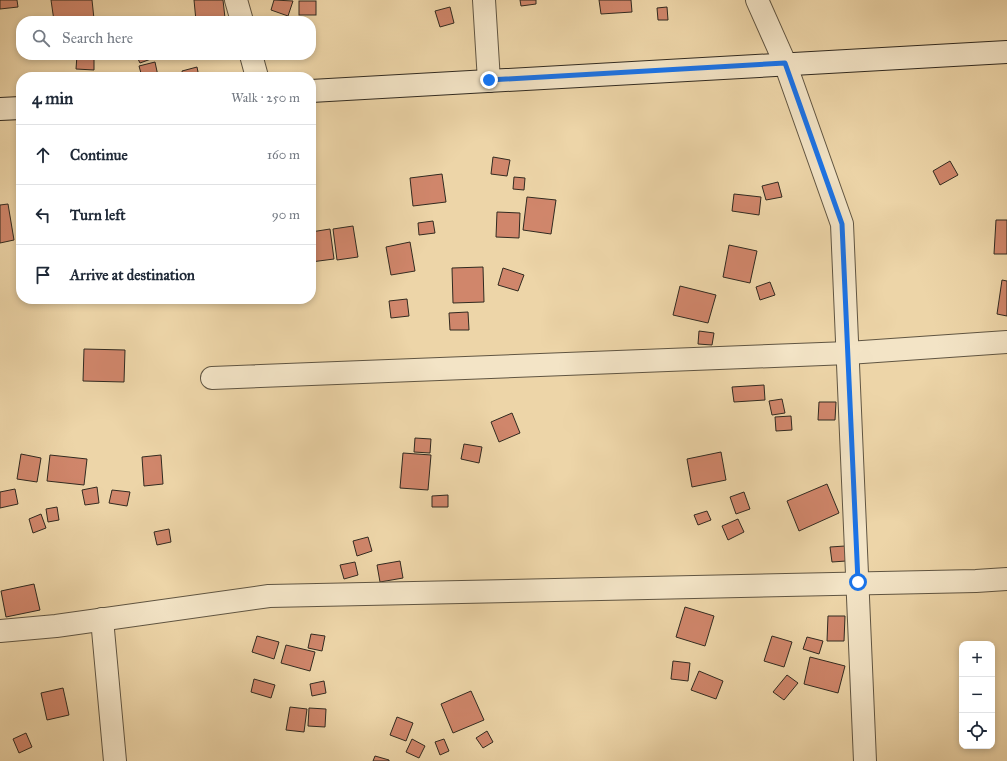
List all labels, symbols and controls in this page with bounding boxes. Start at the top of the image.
search box [16,16,316,60]
icon: search [30,27,52,49]
text: Search here [62,29,133,47]
route end [480,71,498,89]
text: 4 min [32,88,73,109]
text: Walk · 250 m [231,90,300,106]
icon: ahead [32,144,54,166]
text: Continue [70,146,128,164]
text: 160 m [267,147,300,163]
icon: left [32,204,54,226]
text: Turn left [70,206,126,224]
text: 90 m [272,207,300,223]
icon: arrive [32,264,54,286]
text: Arrive at destination [70,266,195,284]
route start [849,573,867,591]
map controls [959,641,995,749]
button: + [959,641,995,677]
button: − [959,677,995,713]
button: locate [959,713,995,749]

